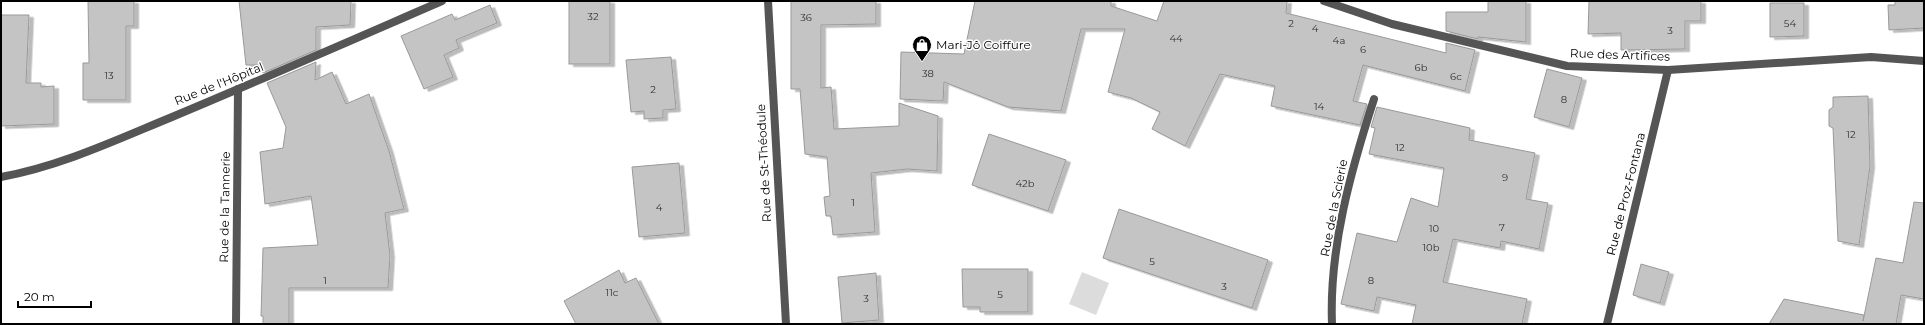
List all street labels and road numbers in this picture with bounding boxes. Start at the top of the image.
street label: Rue des Artifices [1570,45,1670,64]
street label: Rue de l'Hôpital [172,59,266,108]
street label: Rue de St-Théodule [753,103,774,223]
street label: Rue de Proz-Fontana [1603,131,1648,257]
street label: Rue de la Tannerie [216,151,233,263]
street label: Rue de la Scierie [1317,158,1350,258]

